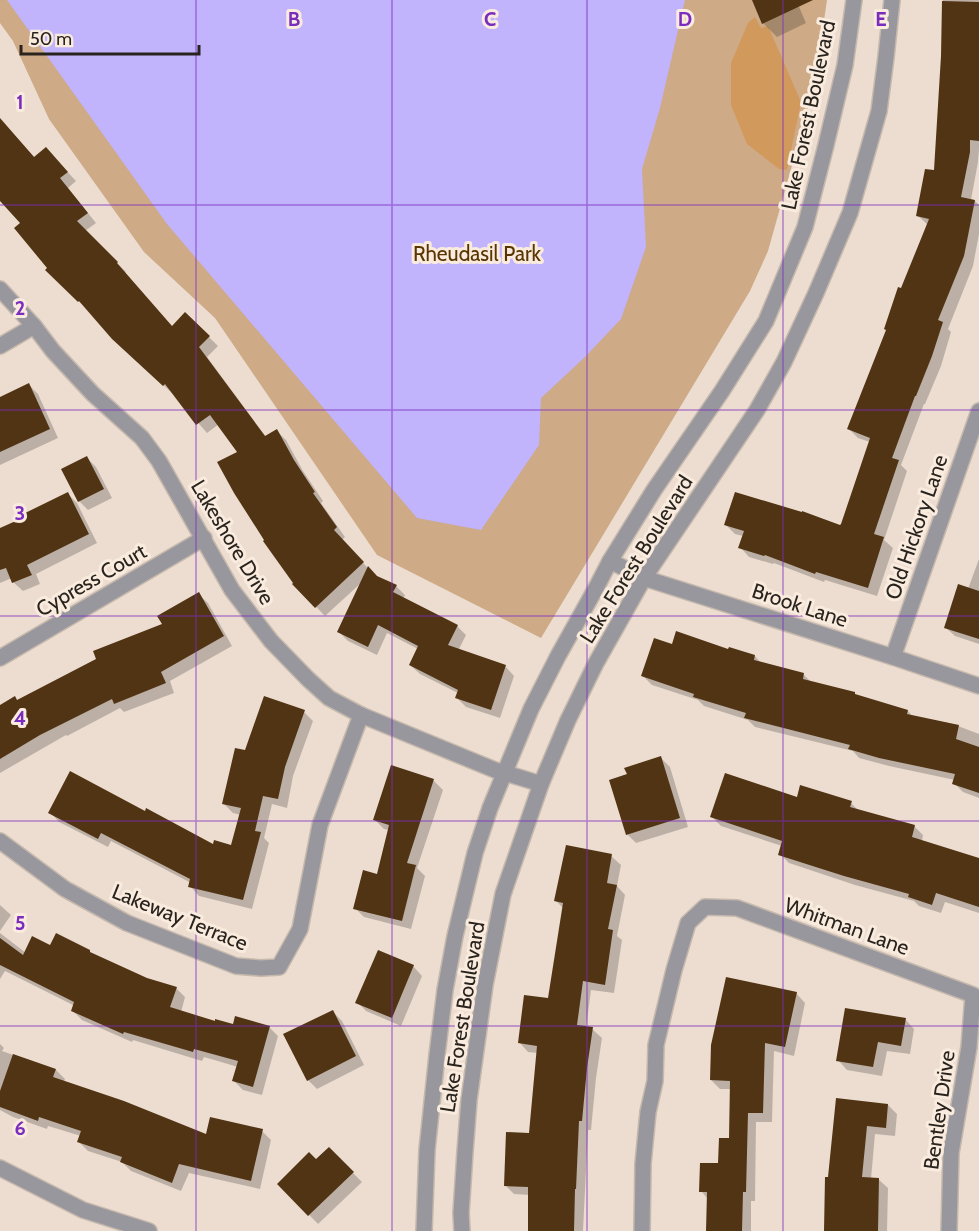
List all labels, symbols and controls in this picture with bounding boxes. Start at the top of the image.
text: B [288,7,300,31]
text: C [484,7,496,31]
text: D [678,7,692,31]
text: E [875,7,887,31]
scale bar [21,18,200,56]
street label: Lake Forest Boulevard [776,18,840,212]
text: 50 m [30,28,72,50]
text: 1 [16,90,24,114]
park label: Rheudasil Park [413,241,542,266]
text: 2 [15,296,25,320]
street label: Old Hickory Lane [880,451,953,603]
street label: Lake Forest Boulevard [574,470,698,648]
street label: Lakeshore Drive [186,475,280,609]
text: 3 [15,501,25,525]
street label: Cypress Court [31,538,151,622]
street label: Brook Lane [749,578,851,632]
text: 4 [14,706,26,730]
street label: Lakeway Terrace [109,878,252,956]
street label: Whitman Lane [781,892,913,960]
text: 5 [15,911,25,935]
street label: Lake Forest Boulevard [435,920,489,1114]
street label: Bentley Drive [918,1049,960,1171]
text: 6 [14,1116,26,1140]

